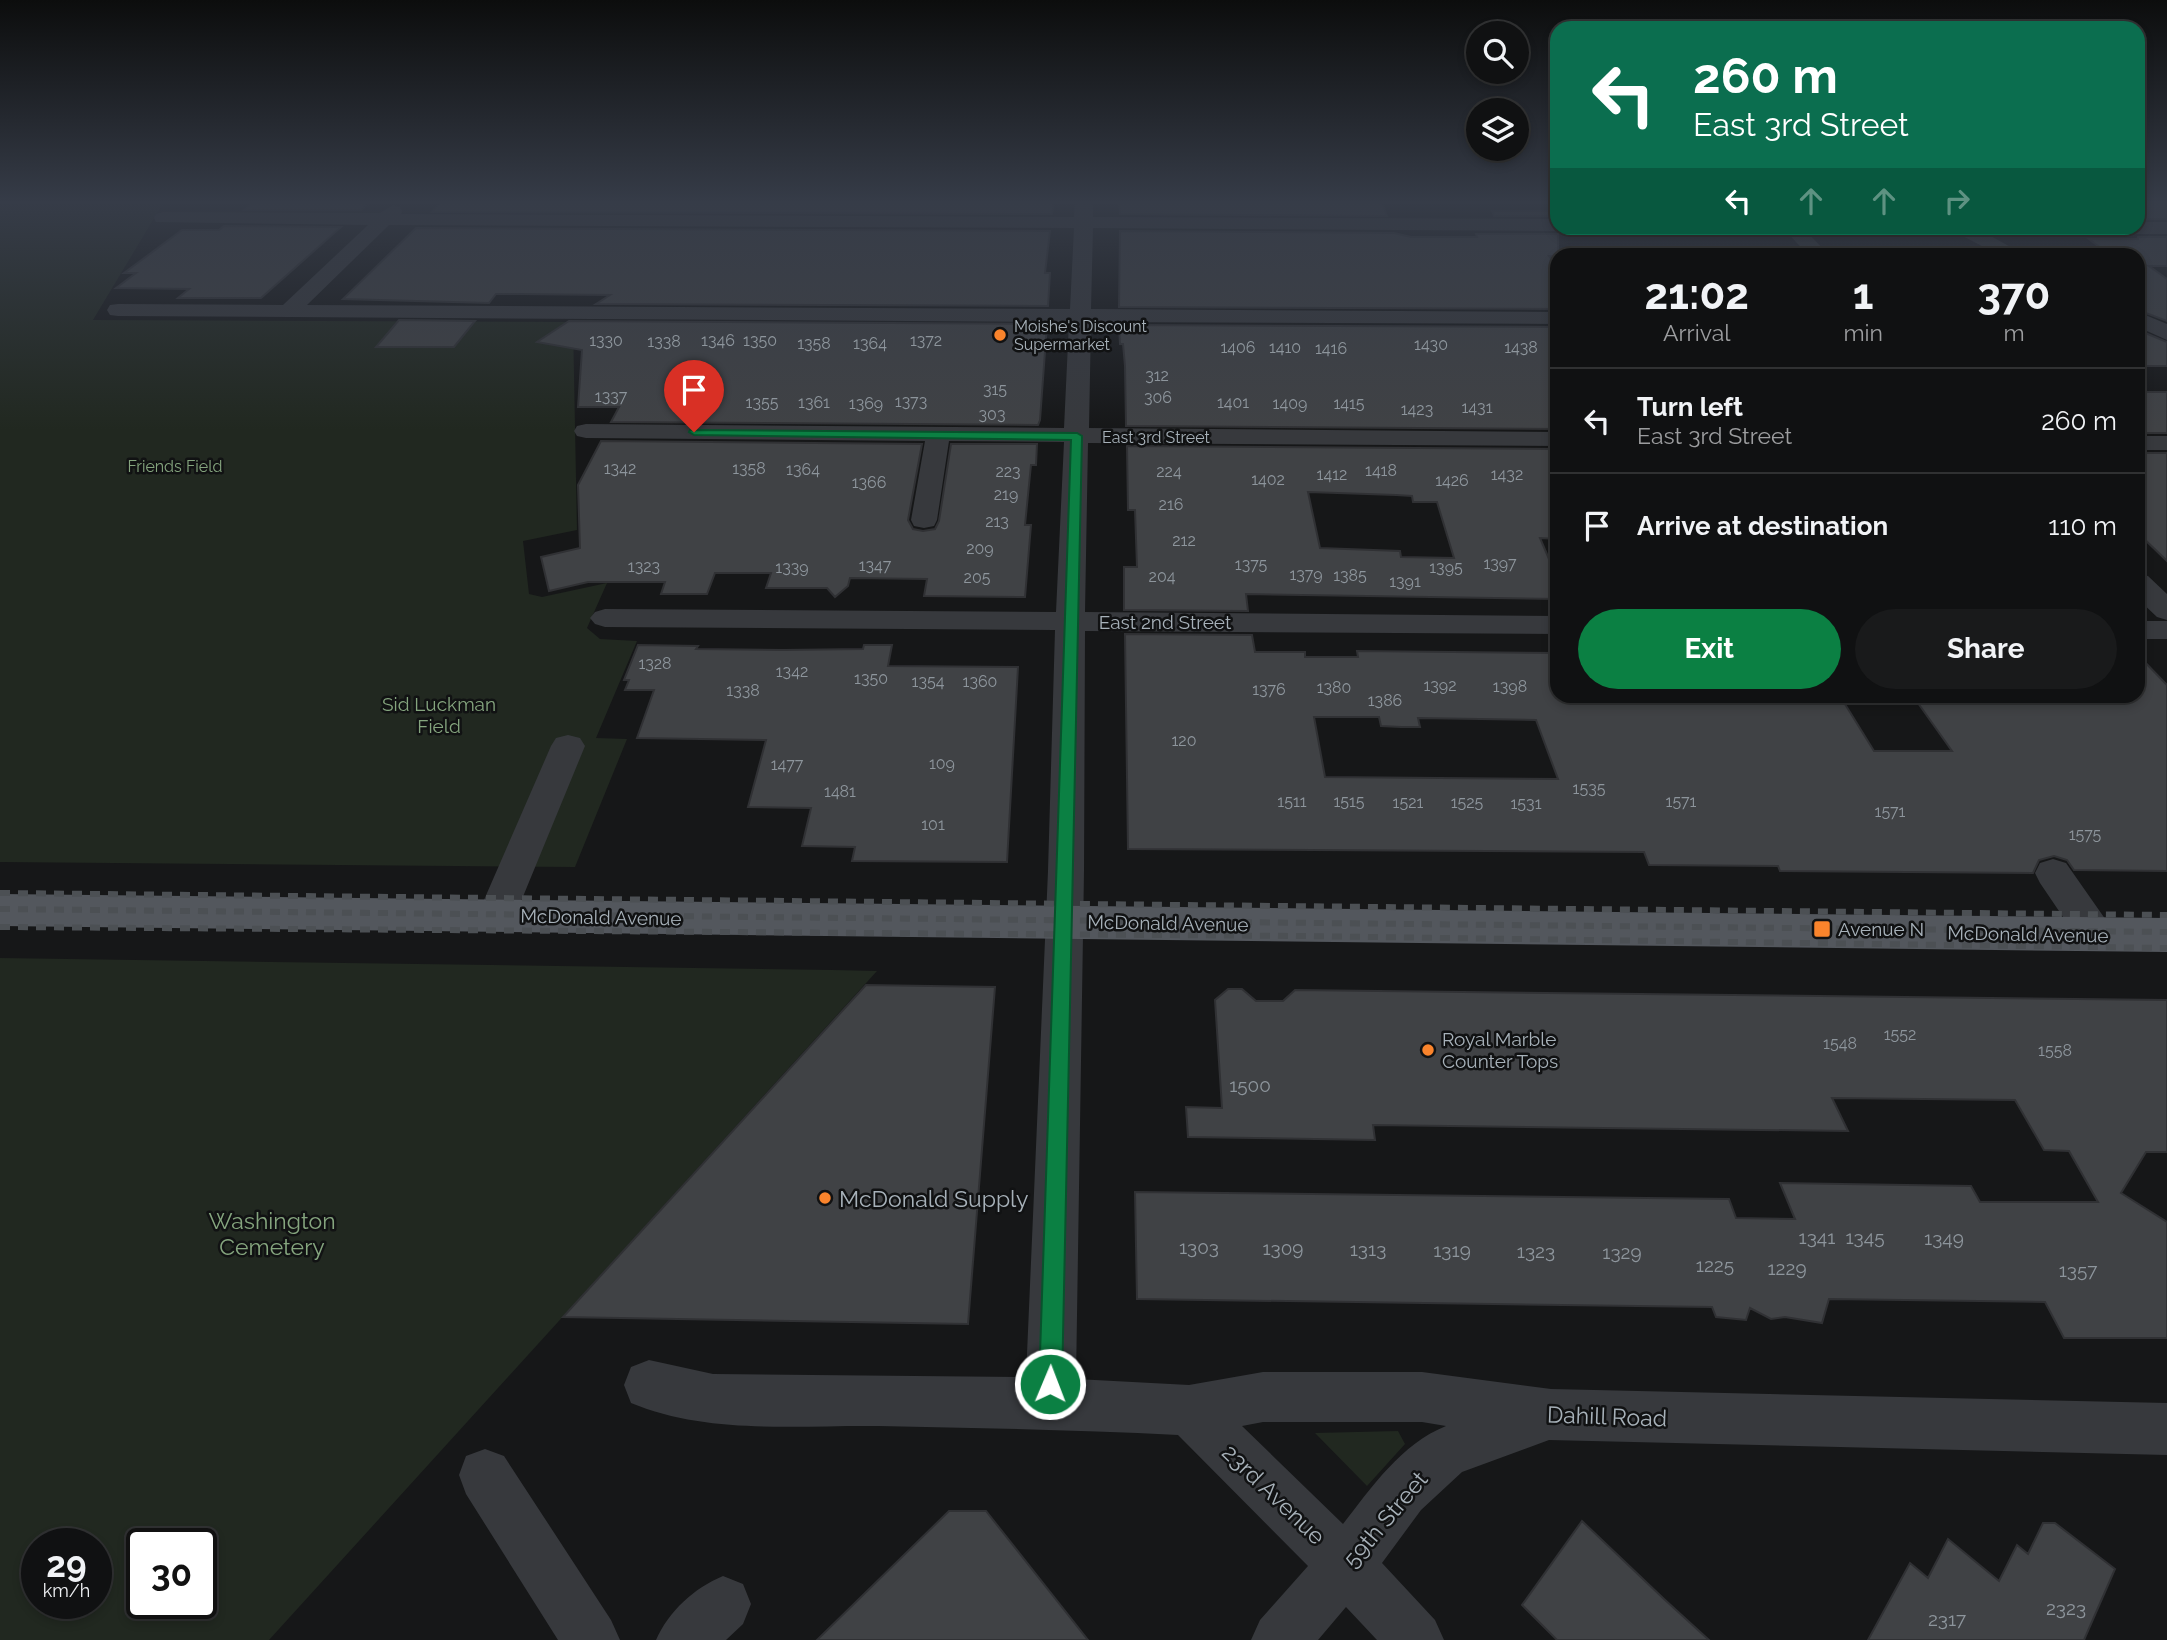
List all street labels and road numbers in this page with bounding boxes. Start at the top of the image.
street label: East 3rd Street [1102,428,1211,447]
street label: East 2nd Street [1099,611,1232,633]
street label: McDonald Avenue [520,905,682,929]
street label: McDonald Avenue [1087,911,1249,935]
street label: McDonald Avenue [1947,922,2109,946]
street label: Dahill Road [1546,1400,1668,1432]
street label: 23rd Avenue [1217,1438,1331,1550]
street label: 59th Street [1337,1465,1433,1572]

